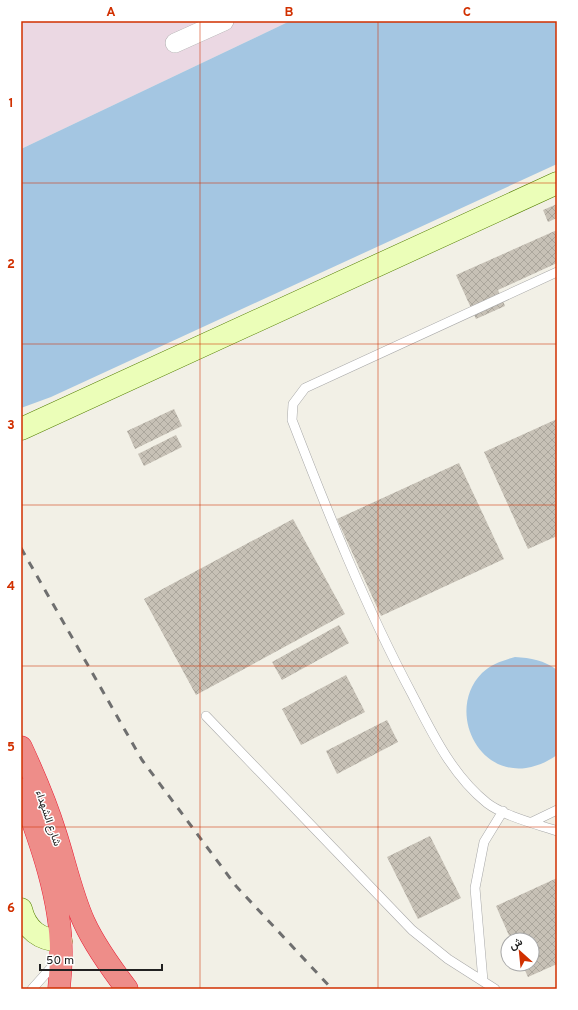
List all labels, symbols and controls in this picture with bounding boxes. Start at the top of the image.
text: A [106,5,116,21]
text: B [285,5,294,21]
text: C [463,5,471,21]
text: 1 [8,96,14,112]
text: 2 [7,257,15,273]
text: 3 [7,418,15,434]
text: 4 [7,579,15,595]
text: 5 [7,740,15,756]
street label: شارع الشهداء [32,789,64,848]
text: 6 [7,901,15,917]
north arrow [500,932,540,972]
text: ش [507,935,525,953]
scale bar [40,946,162,972]
text: 50 m [46,953,74,969]

